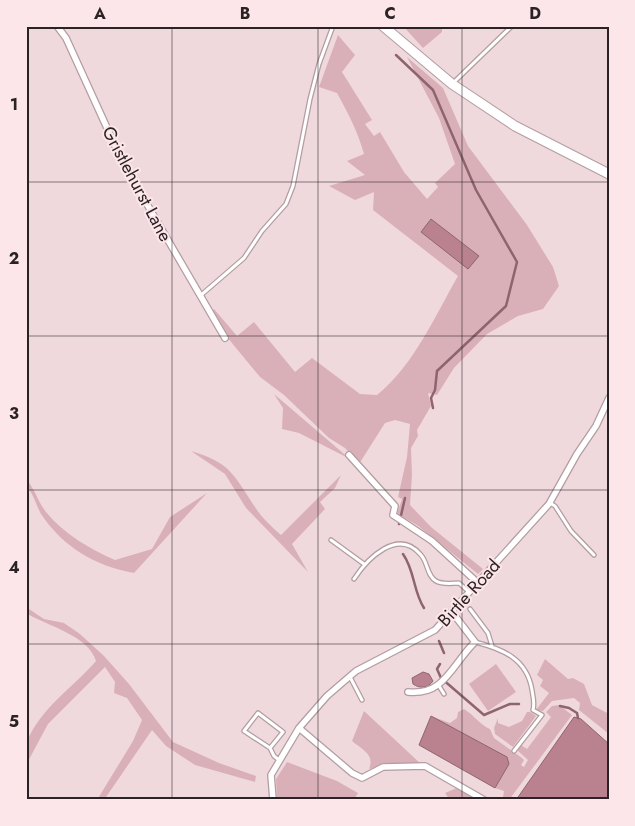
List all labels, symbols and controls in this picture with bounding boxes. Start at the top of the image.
text: A [93,2,106,25]
text: B [240,2,250,25]
text: C [384,2,396,25]
text: D [529,2,541,25]
text: 1 [10,93,18,116]
street label: Gristlehurst Lane [96,122,178,246]
text: 2 [9,247,19,270]
text: 3 [9,402,19,425]
street label: Birtle Road [432,554,506,632]
text: 4 [8,556,20,579]
text: 5 [9,710,19,733]

